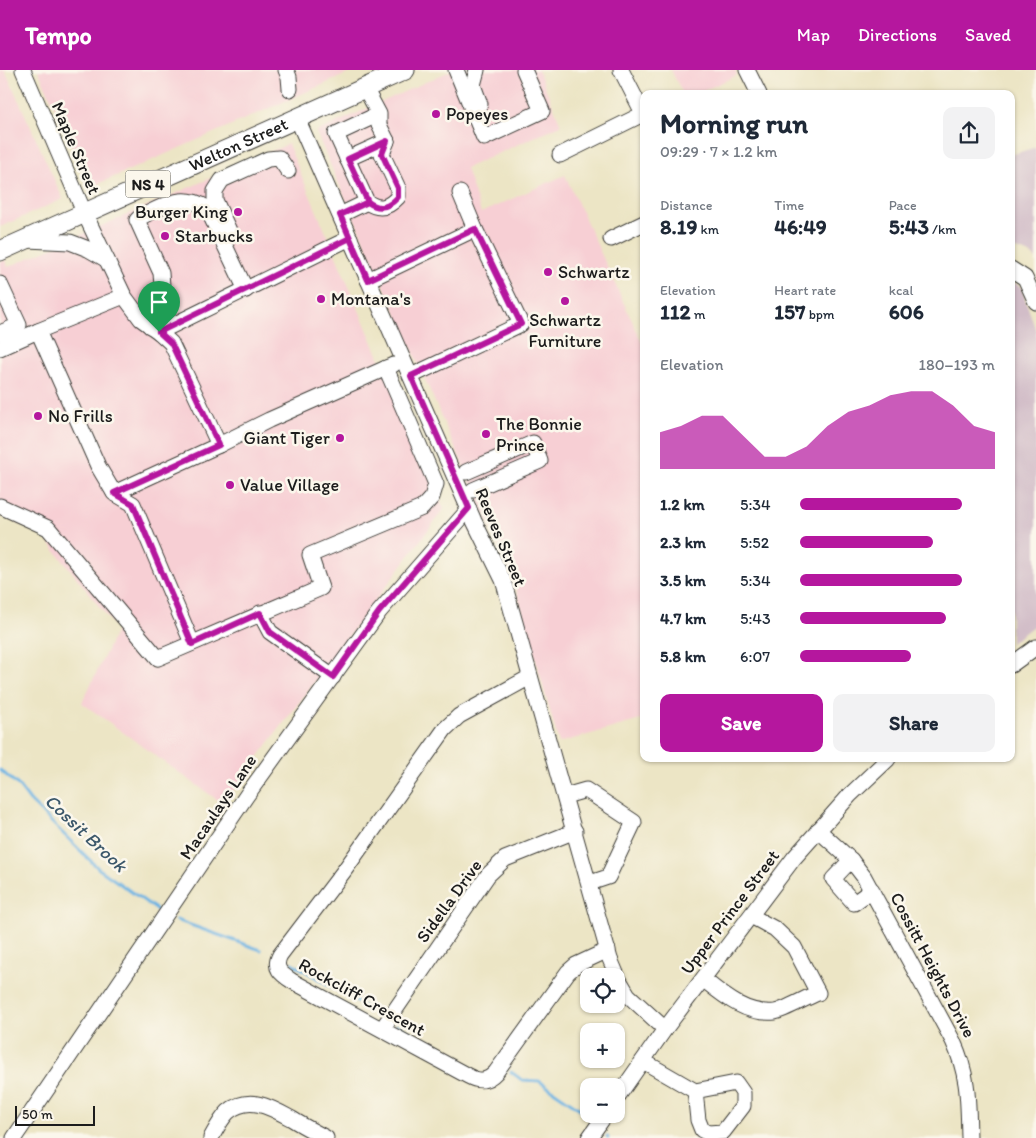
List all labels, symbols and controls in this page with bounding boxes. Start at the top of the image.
text: Tempo [25,21,92,50]
text: Map [797,24,830,46]
text: Directions [858,24,937,46]
text: Saved [965,24,1011,46]
street label: Maple Street [47,98,106,198]
place label: Popeyes [446,103,508,125]
text: Morning run [660,106,808,140]
button: share [943,107,995,159]
marker: Popeyes [430,108,442,120]
street label: Welton Street [185,113,292,176]
text: 09:29 · 7 × 1.2 km [660,142,777,161]
road number: NS 4 [126,170,170,198]
text: Distance [660,197,712,214]
text: Time [774,197,804,214]
text: Pace [889,197,917,214]
place label: Burger King [135,201,229,223]
marker: Burger King [232,206,244,218]
text: 8.19 [660,214,697,239]
text: 46:49 [774,214,827,239]
text: 5:43 [889,214,929,239]
text: km [697,221,719,238]
text: /km [929,221,956,238]
place label: Starbucks [175,225,253,247]
marker: Starbucks [159,230,171,242]
place label: Schwartz [558,261,630,283]
marker: Schwartz [542,266,554,278]
pin [138,281,180,332]
text: Elevation [660,282,716,299]
text: Heart rate [774,282,836,299]
text: kcal [889,282,914,299]
icon: arrive [145,288,173,316]
place label: Montana's [331,288,411,310]
marker: Montana's [315,293,327,305]
marker: Schwartz Furniture [559,295,571,307]
text: 112 [660,299,691,324]
text: 157 [774,299,806,324]
text: 606 [889,299,924,324]
text: m [691,306,705,323]
text: bpm [806,306,835,323]
place label: Schwartz Furniture [529,309,601,352]
text: Elevation [660,355,724,374]
text: 180–193 m [918,355,995,374]
place label: No Frills [48,405,113,427]
marker: No Frills [32,410,44,422]
place label: The Bonnie Prince [496,413,582,456]
place label: Giant Tiger [244,427,331,449]
marker: The Bonnie Prince [480,428,492,440]
marker: Giant Tiger [334,432,346,444]
place label: Value Village [240,474,339,496]
marker: Value Village [224,479,236,491]
street label: Reeves Street [470,484,532,590]
text: 1.2 km [660,495,705,514]
text: 5:34 [740,495,771,514]
text: 2.3 km [660,533,706,552]
text: 5:52 [740,533,769,552]
text: 3.5 km [660,571,706,590]
text: 5:34 [740,571,771,590]
text: 4.7 km [660,609,706,628]
text: 5:43 [740,609,771,628]
text: 5.8 km [660,647,706,666]
text: 6:07 [740,647,770,666]
button: Save [660,694,823,752]
button: Share [833,694,995,752]
street label: Macaulays Lane [175,750,261,864]
water label: Cossit Brook [40,789,133,878]
street label: Upper Prince Street [676,845,784,979]
street label: Sidella Drive [411,855,487,947]
street label: Cossitt Heights Drive [885,889,981,1041]
street label: Rockcliff Crescent [295,953,429,1041]
map controls [580,968,625,1123]
button: locate [580,968,625,1013]
button: + [580,1023,625,1068]
button: − [580,1078,625,1123]
scale bar [15,1103,95,1126]
text: 50 m [22,1106,53,1123]

